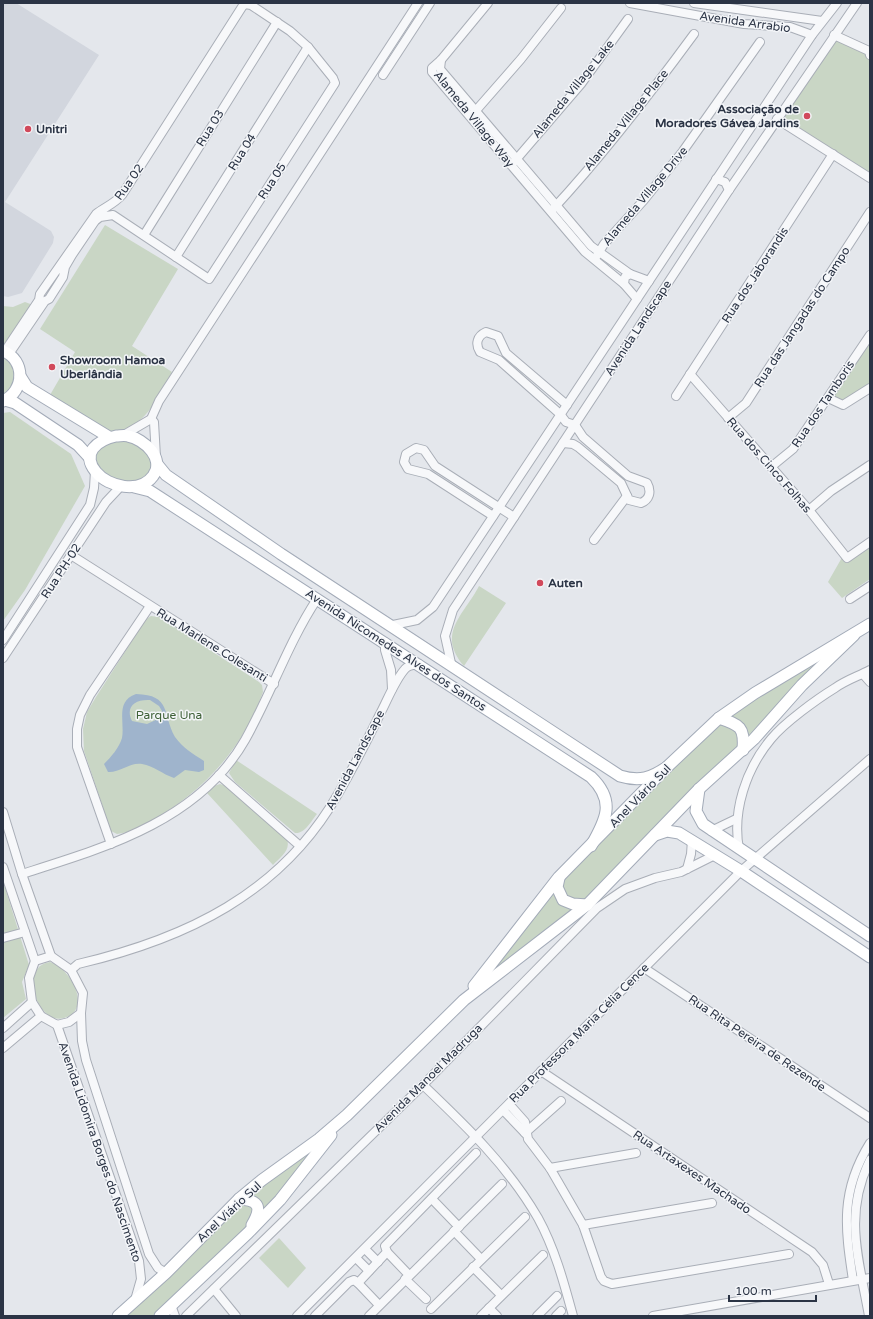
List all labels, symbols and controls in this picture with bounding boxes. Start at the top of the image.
street label: Avenida Arrabio [698,9,792,35]
street label: Alameda Village Lake [529,37,617,141]
street label: Alameda Village Place [581,66,671,173]
street label: Alameda Village Way [431,68,518,170]
place label: Associação de Moradores Gávea Jardins [655,102,799,130]
street label: Rua 03 [193,107,227,149]
marker: Associação de Moradores Gávea Jardins [802,111,812,121]
place label: Unitri [36,122,67,136]
marker: Unitri [23,124,33,134]
street label: Rua 04 [225,131,259,173]
street label: Alameda Village Drive [600,144,691,248]
street label: Rua 05 [255,160,289,202]
street label: Rua 02 [112,161,146,203]
street label: Rua dos Jaborandis [719,224,791,326]
street label: Rua das Jangadas do Campo [751,244,853,390]
street label: Avenida Landscape [602,277,674,378]
place label: Showroom Hamoa Uberlândia [60,353,166,381]
street label: Rua dos Tamboris [789,358,857,450]
marker: Showroom Hamoa Uberlândia [47,362,57,372]
street label: Rua dos Cinco Folhas [724,414,814,516]
street label: Rua PH-02 [38,541,84,601]
place label: Auten [548,576,583,590]
marker: Auten [535,578,545,588]
street label: Avenida Nicomedes Alves dos Santos [303,586,489,714]
street label: Rua Marlene Colesanti [154,605,270,685]
street label: Avenida Landscape [323,707,387,812]
park label: Parque Una [136,708,202,722]
street label: Anel Viário Sul [606,761,674,831]
street label: Rua Professora Maria Célia Cence [506,960,652,1106]
street label: Rua Rita Pereira de Rezende [686,992,828,1094]
street label: Avenida Manoel Madruga [371,1021,485,1135]
street label: Avenida Lidomira Borges do Nascimento [56,1040,144,1264]
street label: Rua Artaxexes Machado [630,1127,754,1217]
street label: Anel Viário Sul [194,1179,264,1245]
scale bar [729,1277,816,1303]
text: 100 m [735,1284,772,1298]

